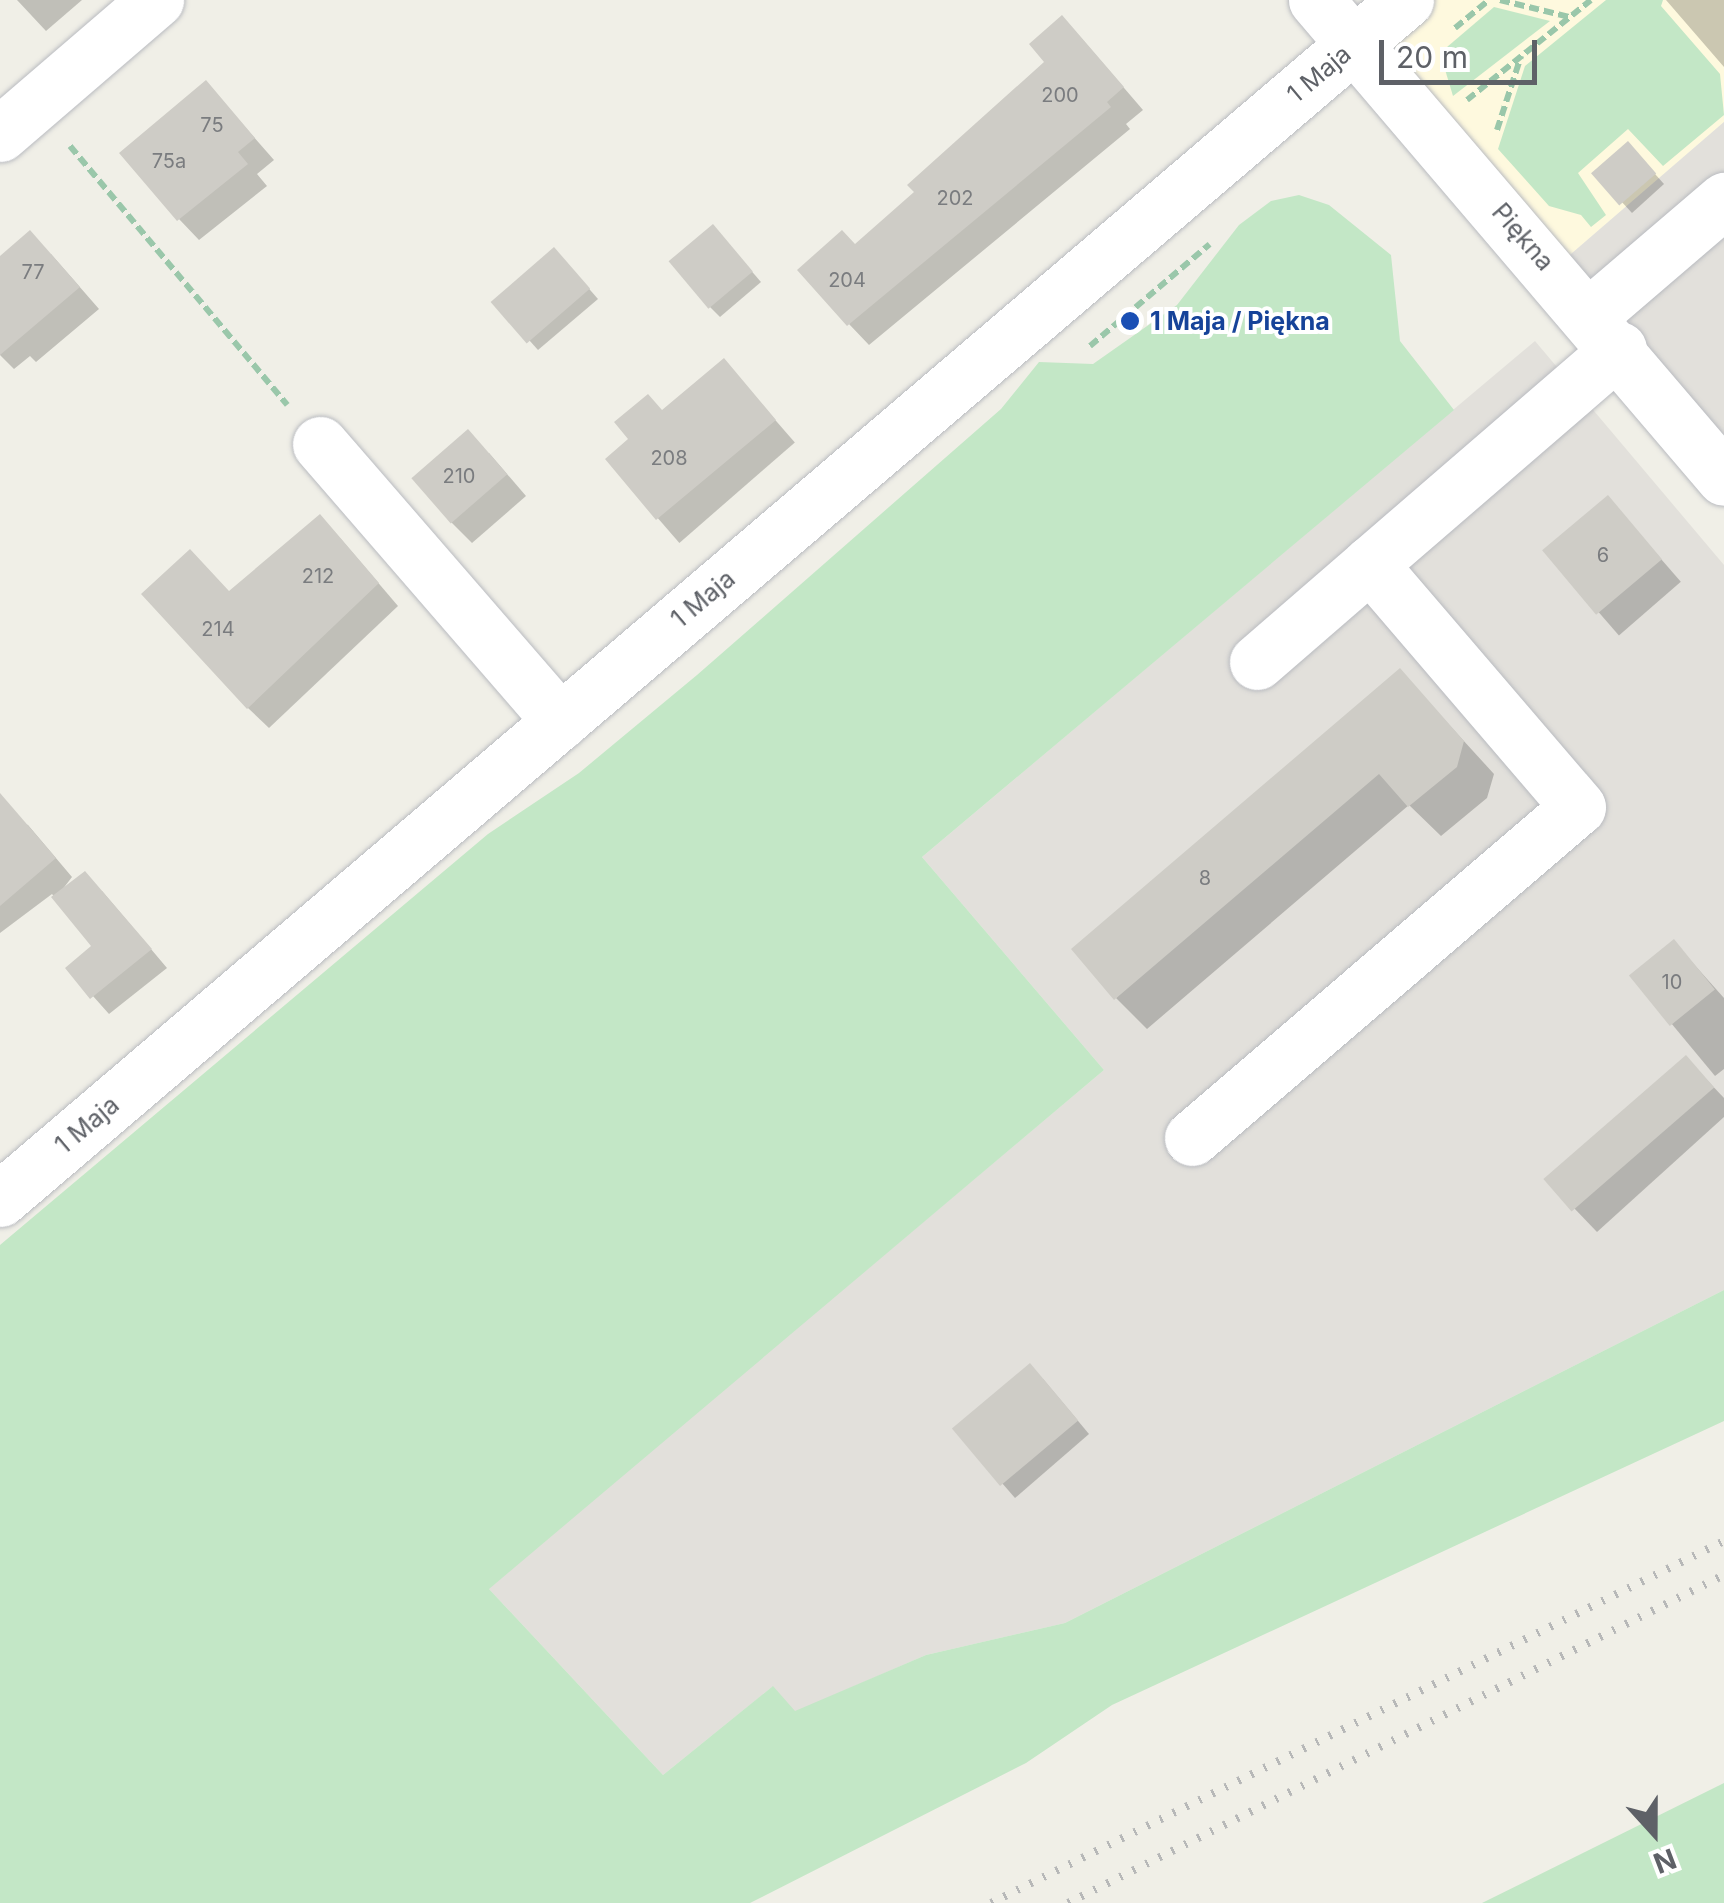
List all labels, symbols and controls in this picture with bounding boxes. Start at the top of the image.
scale bar [1384,20,1542,82]
street label: 1 Maja [1281,39,1357,109]
text: 20 m [1396,39,1468,75]
house number: 200 [1041,83,1079,107]
house number: 75 [200,113,224,137]
house number: 75a [152,149,186,173]
house number: 202 [936,186,974,210]
street label: Piękna [1486,197,1560,277]
house number: 77 [21,260,45,284]
house number: 204 [828,268,866,292]
place label: 1 Maja / Piękna [1150,306,1330,336]
marker: 1 Maja / Piękna [1119,310,1141,332]
house number: 208 [650,446,688,470]
house number: 210 [443,464,475,488]
house number: 6 [1597,543,1609,567]
house number: 212 [302,564,334,588]
street label: 1 Maja [665,564,741,634]
house number: 214 [201,617,235,641]
house number: 8 [1199,866,1211,890]
house number: 10 [1662,970,1682,994]
street label: 1 Maja [49,1090,125,1160]
north arrow [1604,1783,1704,1883]
text: N [1649,1841,1681,1881]

